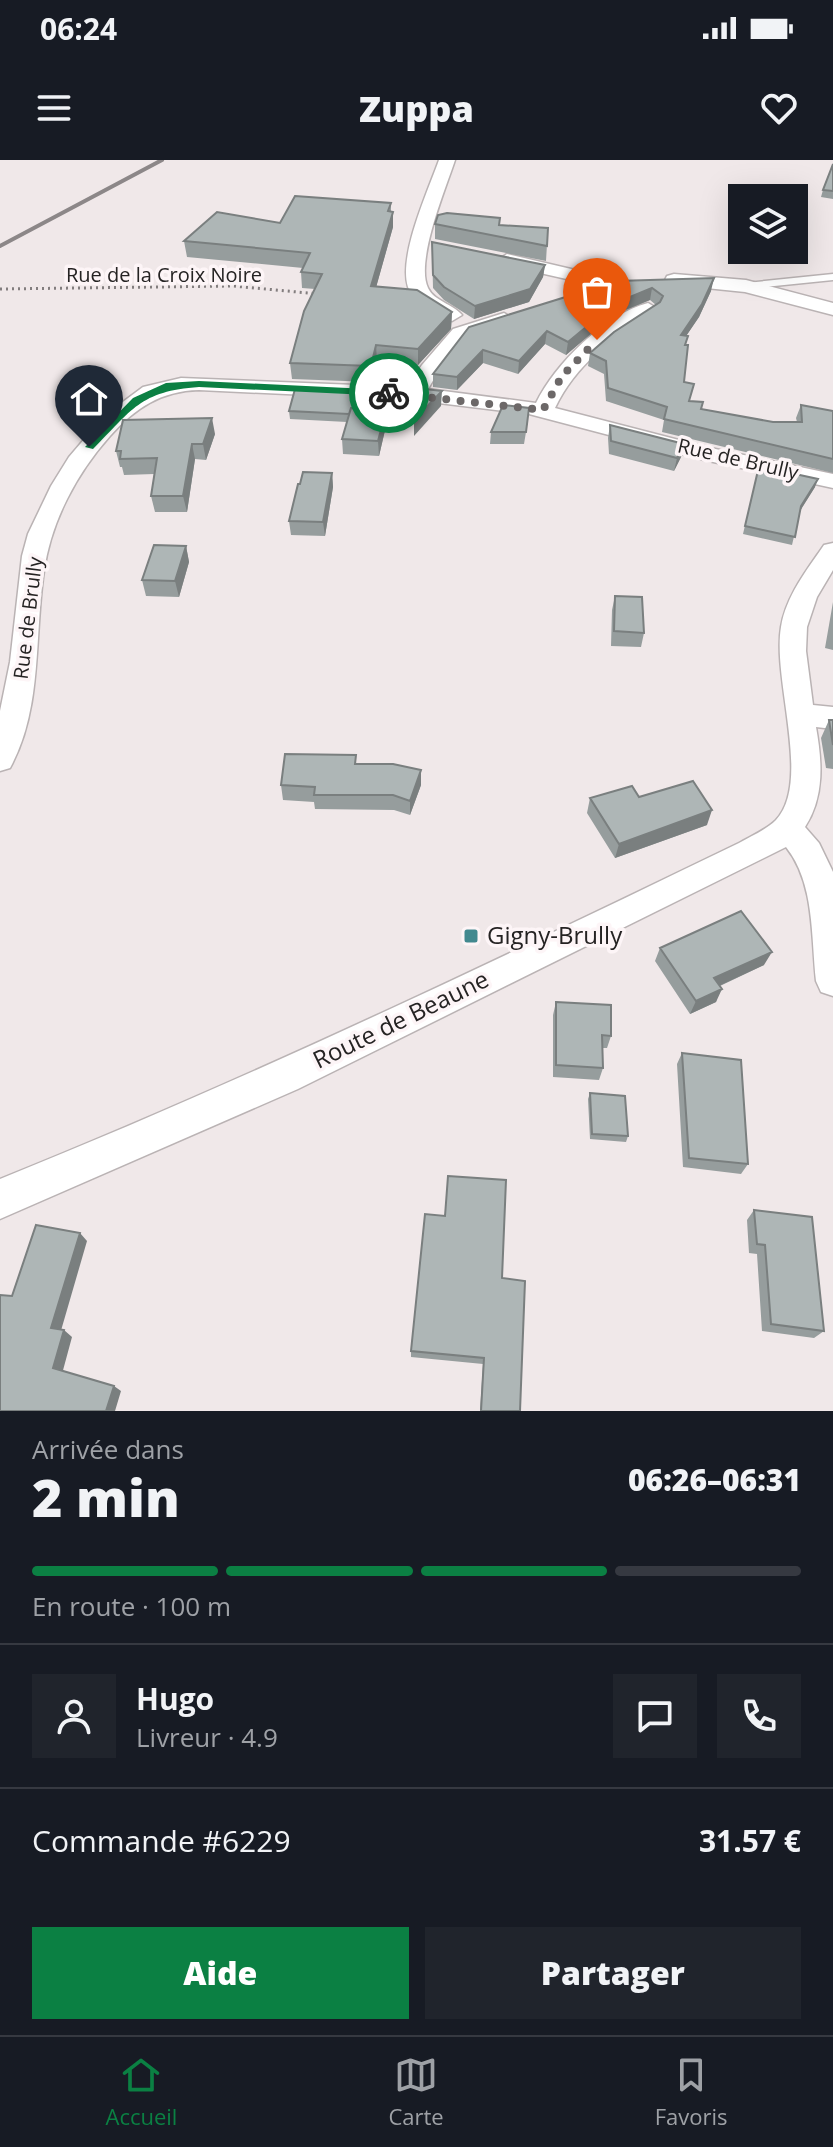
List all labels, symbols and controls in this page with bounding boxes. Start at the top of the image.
text: 06:24 [40,8,117,49]
text: Zuppa [359,84,474,133]
icon: menu [32,86,76,130]
icon: heart [757,86,801,130]
map controls [728,184,808,264]
button: layers [728,184,808,264]
pin [563,258,631,340]
street label: Rue de la Croix Noire [66,261,262,288]
icon: bag [575,270,619,314]
courier [349,353,429,433]
pin [55,365,123,447]
icon: bike [367,371,411,415]
icon: home [67,377,111,421]
street label: Rue de Brully [675,432,802,486]
street label: Rue de Brully [7,554,49,681]
place label: Gigny-Brully [487,918,623,951]
marker: Gigny-Brully [462,927,480,945]
street label: Route de Beaune [307,962,494,1076]
text: Arrivée dans [32,1431,184,1467]
text: 06:26–06:31 [628,1459,801,1500]
text: 2 min [32,1461,180,1532]
text: En route · 100 m [32,1588,231,1624]
button: person [32,1674,116,1758]
button: chat [613,1674,697,1758]
button: phone [717,1674,801,1758]
text: Hugo [136,1678,214,1719]
text: Livreur · 4.9 [136,1719,278,1755]
text: Commande #6229 [32,1820,291,1861]
text: 31.57 € [699,1820,801,1861]
button: Aide [32,1927,409,2019]
button: Partager [425,1927,801,2019]
tab: Accueil [105,2053,177,2131]
tab: Carte [388,2053,444,2131]
tab: Favoris [655,2053,728,2131]

